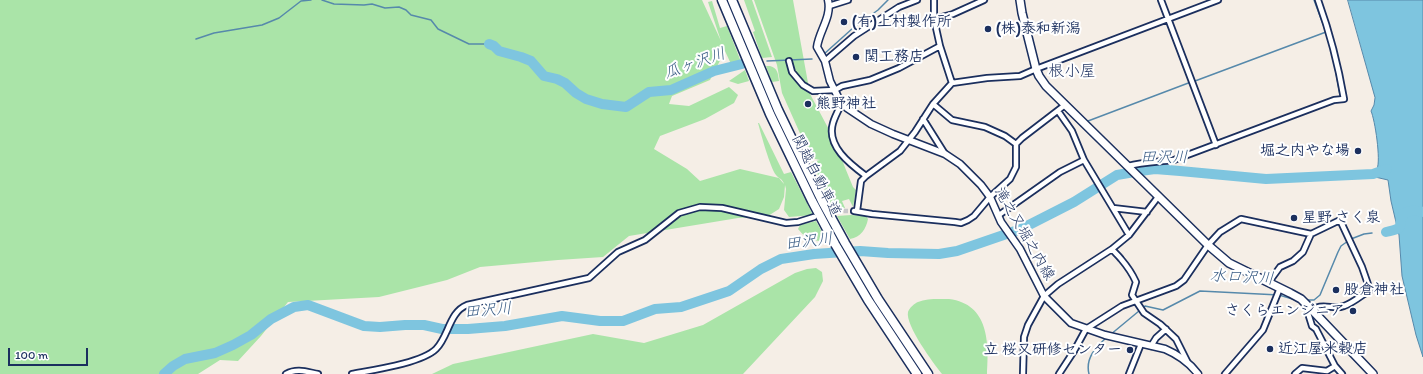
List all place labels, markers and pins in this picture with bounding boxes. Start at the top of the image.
place label: (有)上村製作所 [852,13,952,31]
marker: (有)上村製作所 [839,17,849,27]
place label: (株)泰和新潟 [996,20,1081,38]
marker: (株)泰和新潟 [983,24,993,34]
place label: 関工務店 [864,48,924,66]
marker: 関工務店 [851,52,861,62]
place label: 熊野神社 [816,95,876,113]
marker: 熊野神社 [803,99,813,109]
place label: 堀之内やな場 [1260,142,1350,160]
marker: 堀之内やな場 [1353,146,1363,156]
place label: 星野 さく泉 [1302,209,1380,227]
marker: 星野 さく泉 [1289,213,1299,223]
place label: 股倉神社 [1344,281,1404,299]
marker: 股倉神社 [1331,285,1341,295]
place label: さくらエンジニア [1225,302,1345,320]
marker: さくらエンジニア [1348,306,1358,316]
place label: 近江屋米穀店 [1278,340,1368,358]
place label: 立 桜又研修センター [984,341,1122,359]
marker: 近江屋米穀店 [1265,344,1275,354]
marker: 立 桜又研修センター [1125,345,1135,355]

